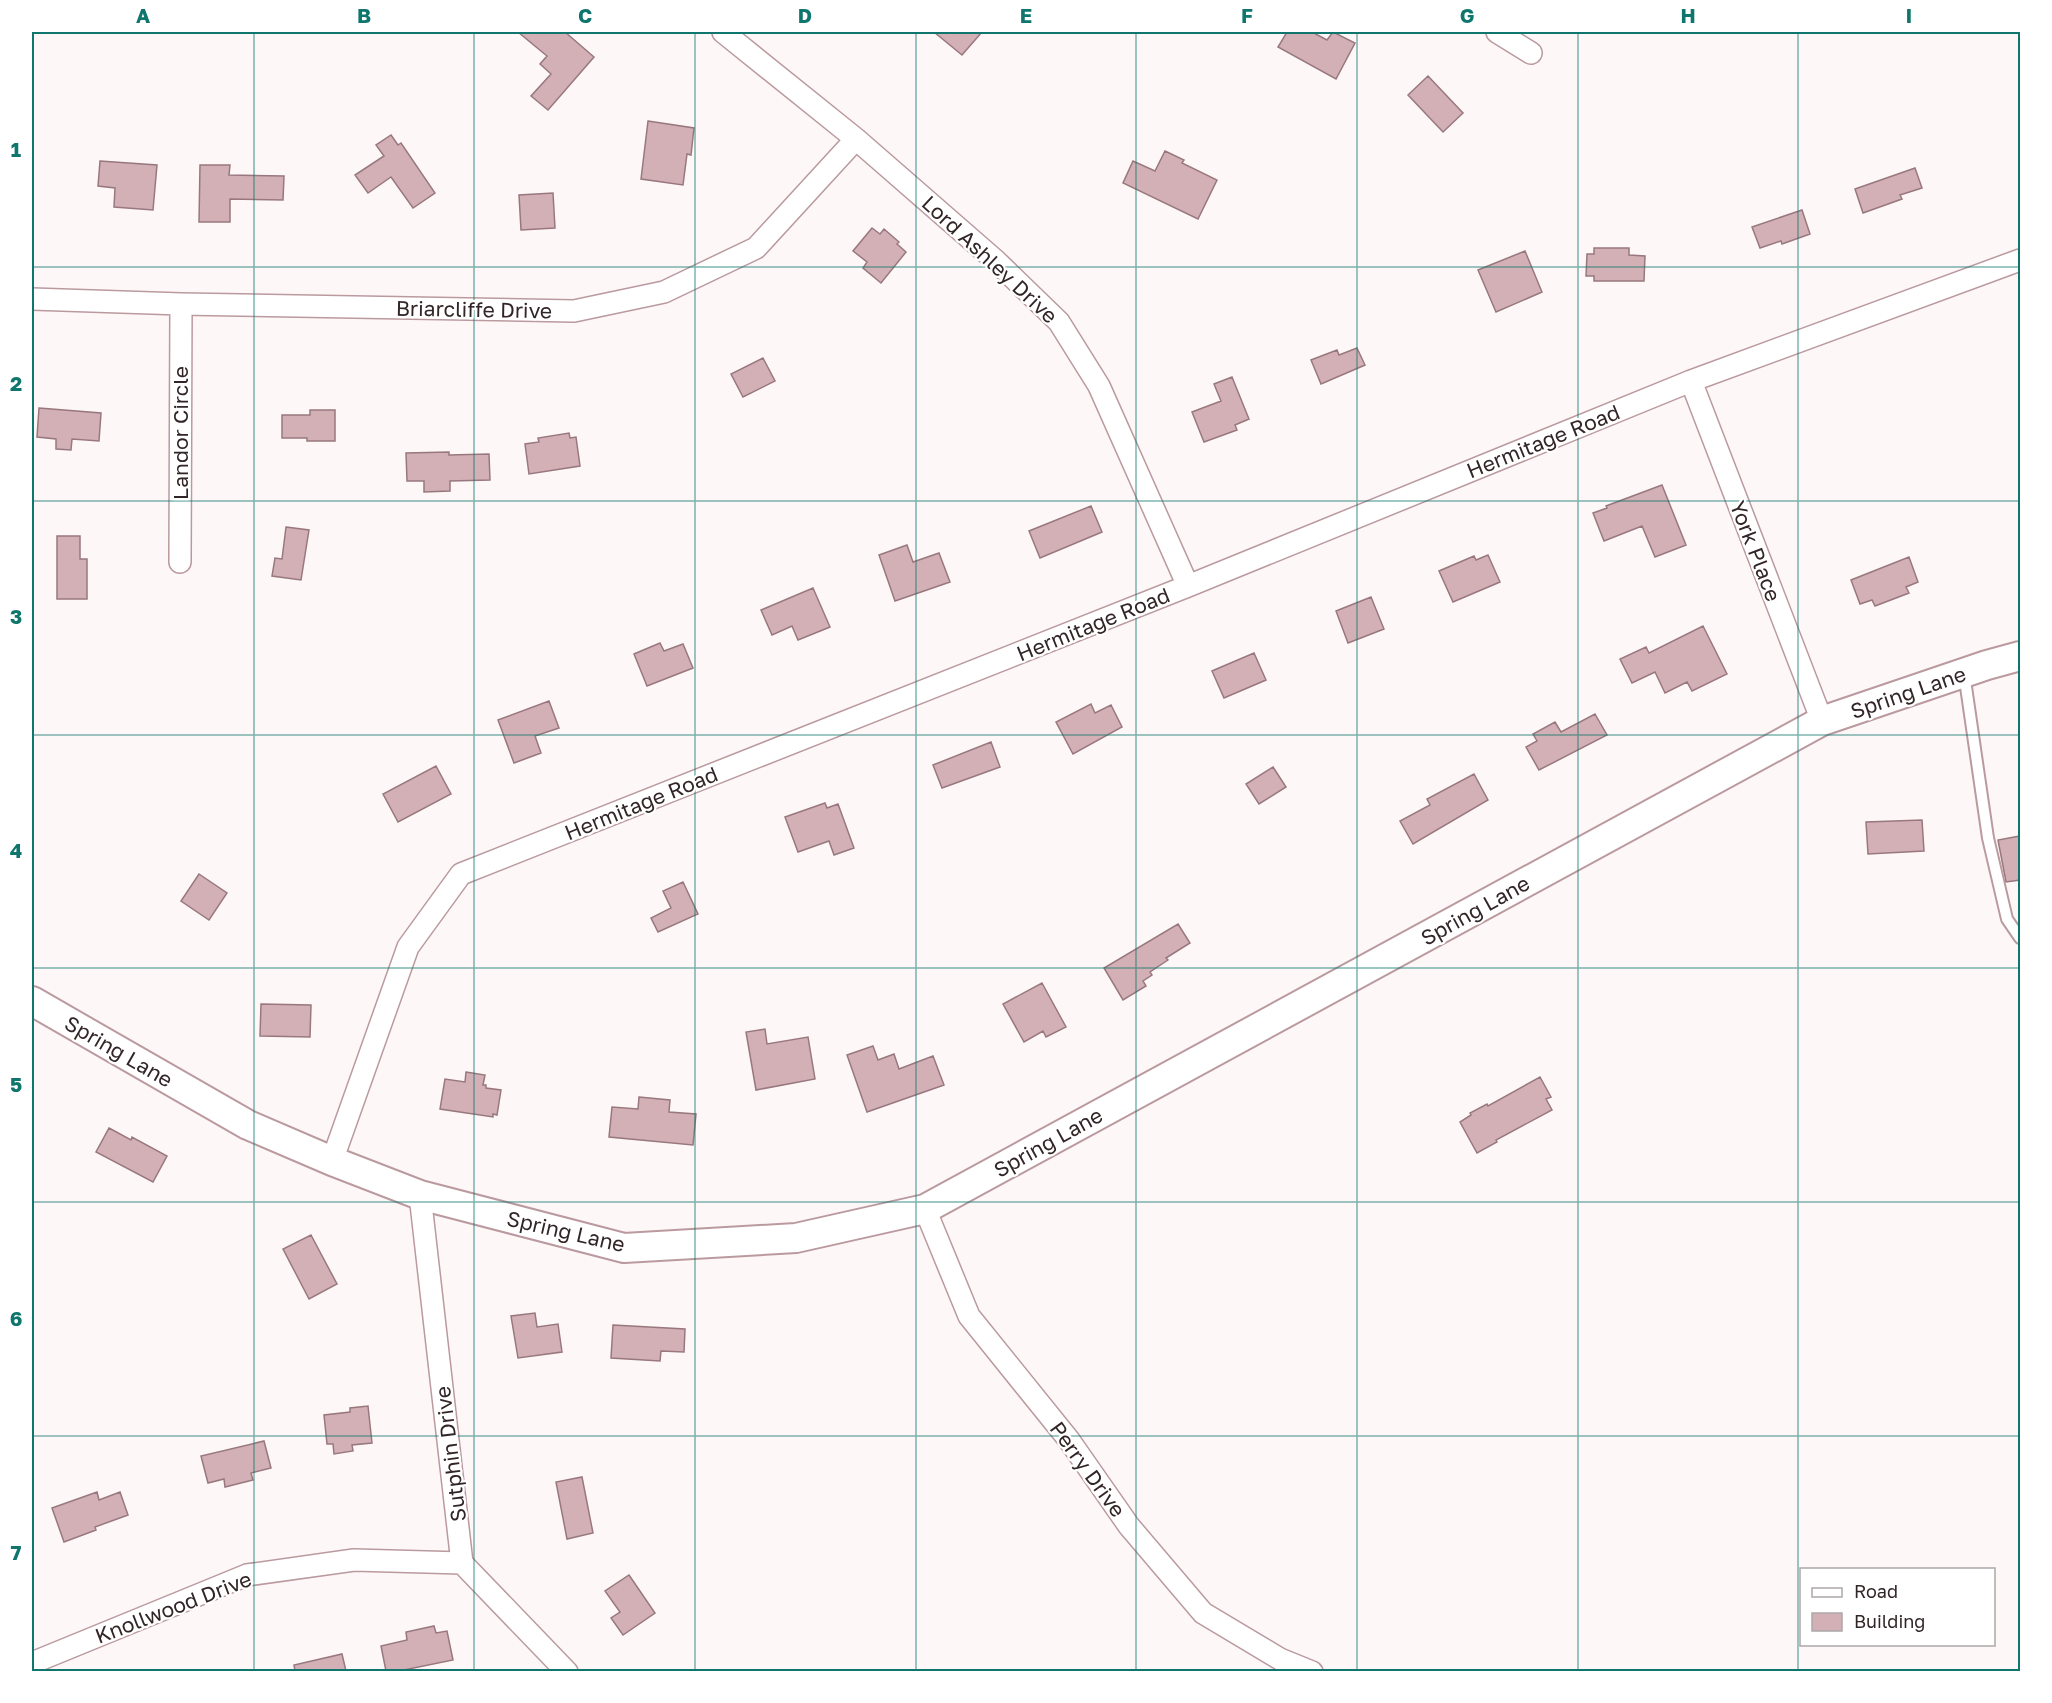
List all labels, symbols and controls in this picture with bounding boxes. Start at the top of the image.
text: A [136,3,150,27]
text: B [357,3,371,27]
text: C [578,3,592,27]
text: D [798,3,812,27]
text: E [1020,3,1032,27]
text: F [1241,3,1253,27]
text: G [1460,3,1474,27]
text: H [1680,3,1696,27]
text: I [1906,3,1912,27]
text: 1 [11,137,21,161]
street label: Lord Ashley Drive [917,190,1063,328]
street label: Briarcliffe Drive [396,295,552,323]
street label: Landor Circle [167,366,193,500]
text: 2 [10,371,22,395]
street label: Hermitage Road [1463,398,1623,484]
street label: York Place [1725,497,1787,605]
street label: Hermitage Road [1013,581,1173,667]
text: 3 [10,604,22,628]
street label: Spring Lane [1847,660,1969,724]
street label: Hermitage Road [561,760,721,846]
text: 4 [10,838,22,862]
street label: Spring Lane [1416,869,1534,951]
street label: Spring Lane [60,1010,178,1092]
text: 5 [10,1072,22,1096]
street label: Spring Lane [989,1101,1107,1183]
street label: Spring Lane [504,1205,628,1257]
text: 6 [10,1306,22,1330]
street label: Sutphin Drive [429,1385,471,1523]
street label: Perry Drive [1045,1416,1131,1522]
text: 7 [11,1540,22,1564]
street label: Knollwood Drive [91,1565,255,1649]
legend [1800,1568,1995,1646]
text: Road [1854,1580,1898,1602]
text: Building [1854,1610,1925,1632]

